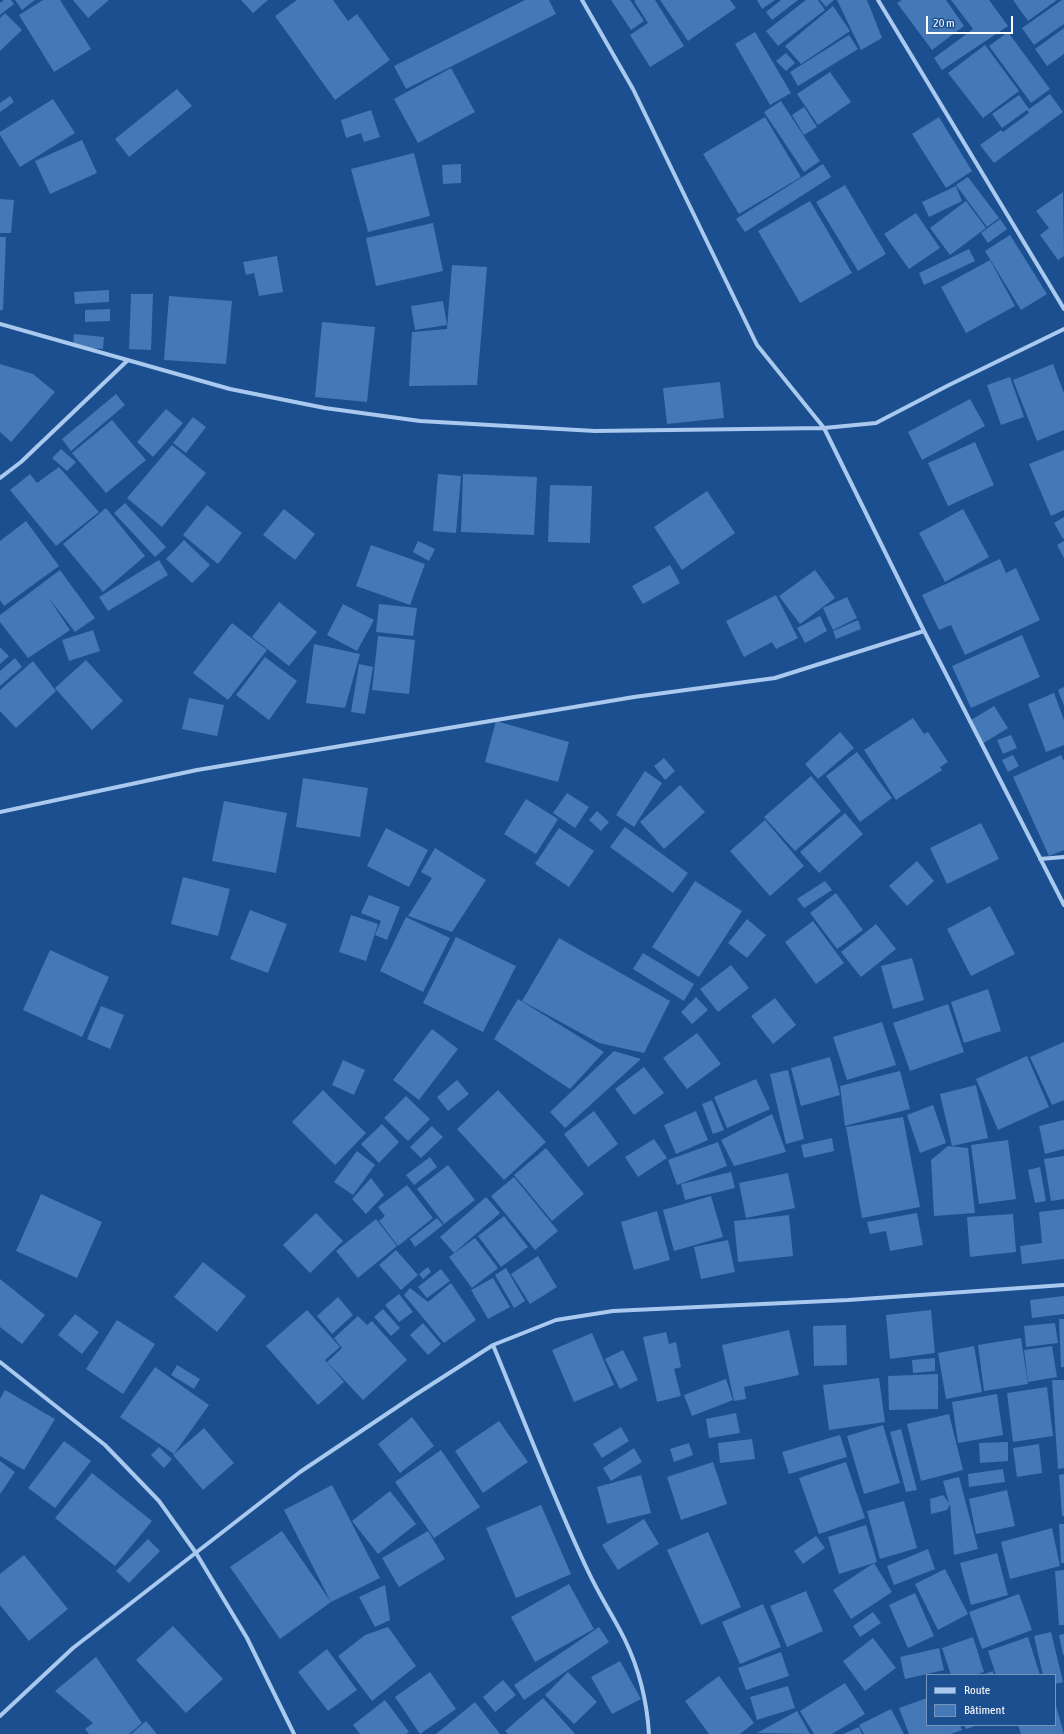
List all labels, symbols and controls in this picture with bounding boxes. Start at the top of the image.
scale bar [928,8,1015,34]
text: 20 m [933,16,955,30]
legend [926,1674,1056,1726]
text: Route [964,1683,990,1697]
text: Bâtiment [964,1703,1005,1717]

